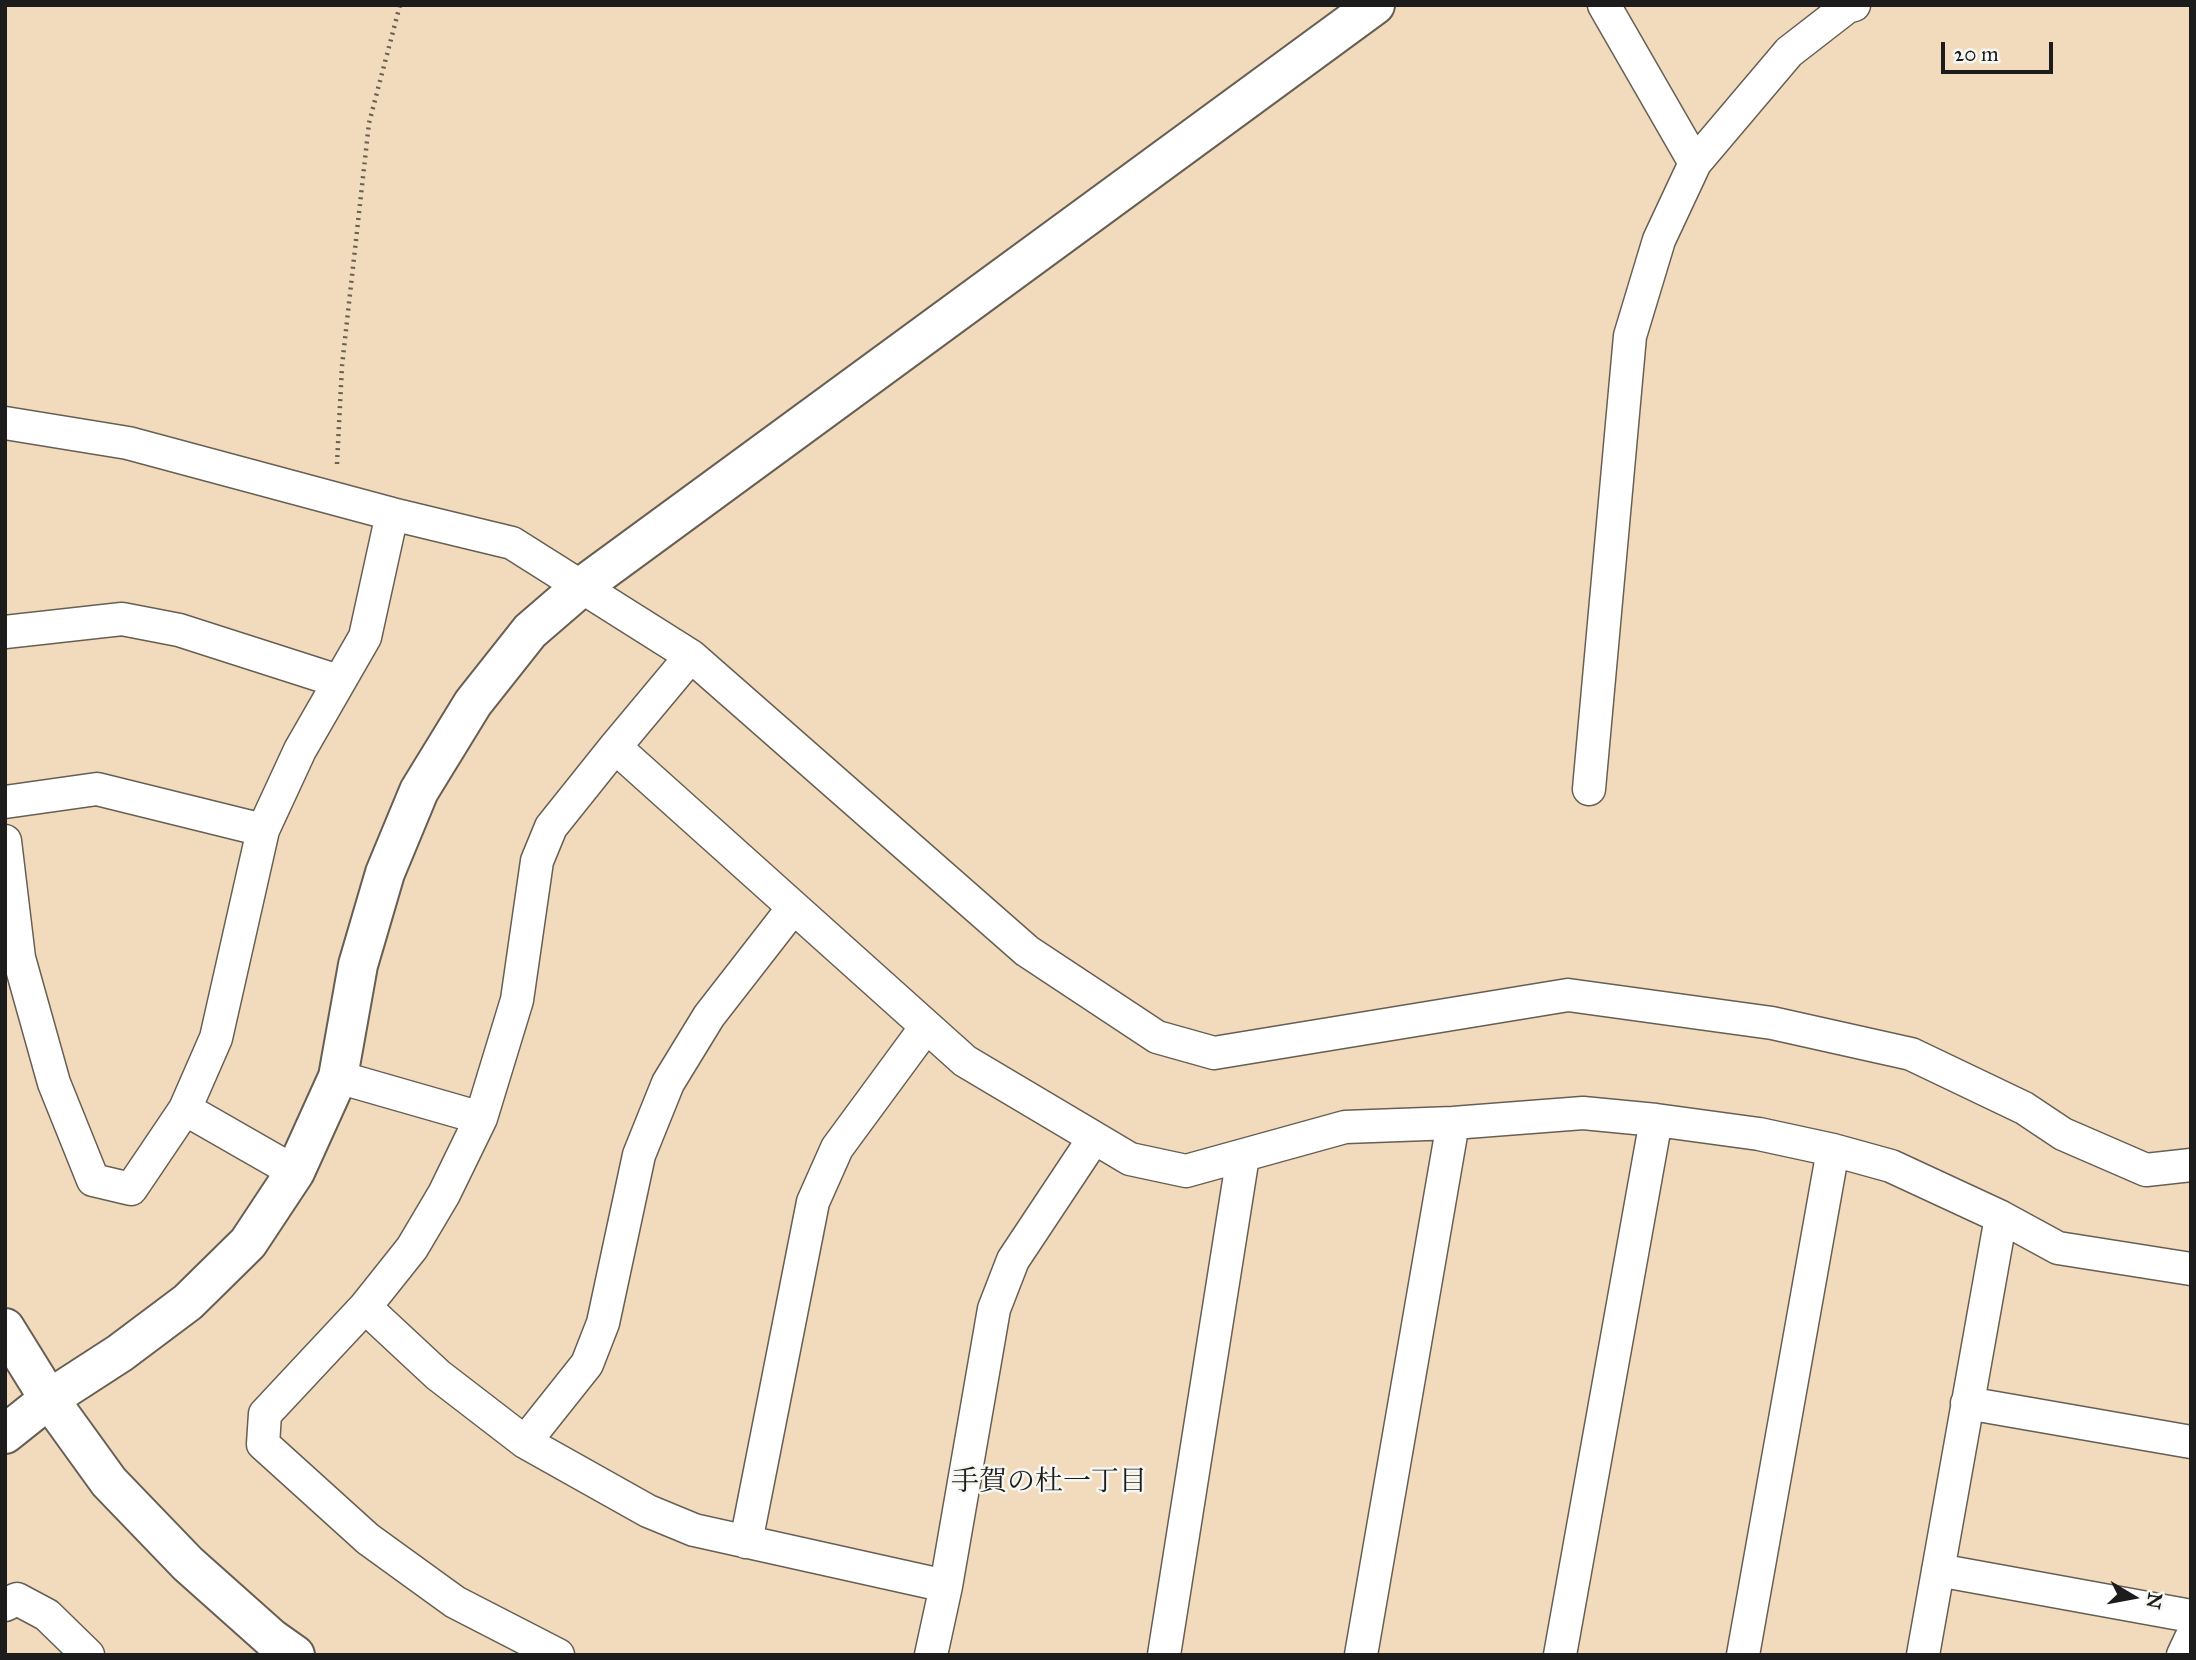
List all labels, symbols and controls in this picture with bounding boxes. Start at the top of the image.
scale bar [1944,28,2056,72]
text: 20 m [1954,41,1999,67]
district label: 手賀の杜一丁目 [951,1466,1147,1500]
north arrow [2098,1562,2168,1632]
text: N [2141,1591,2167,1611]

